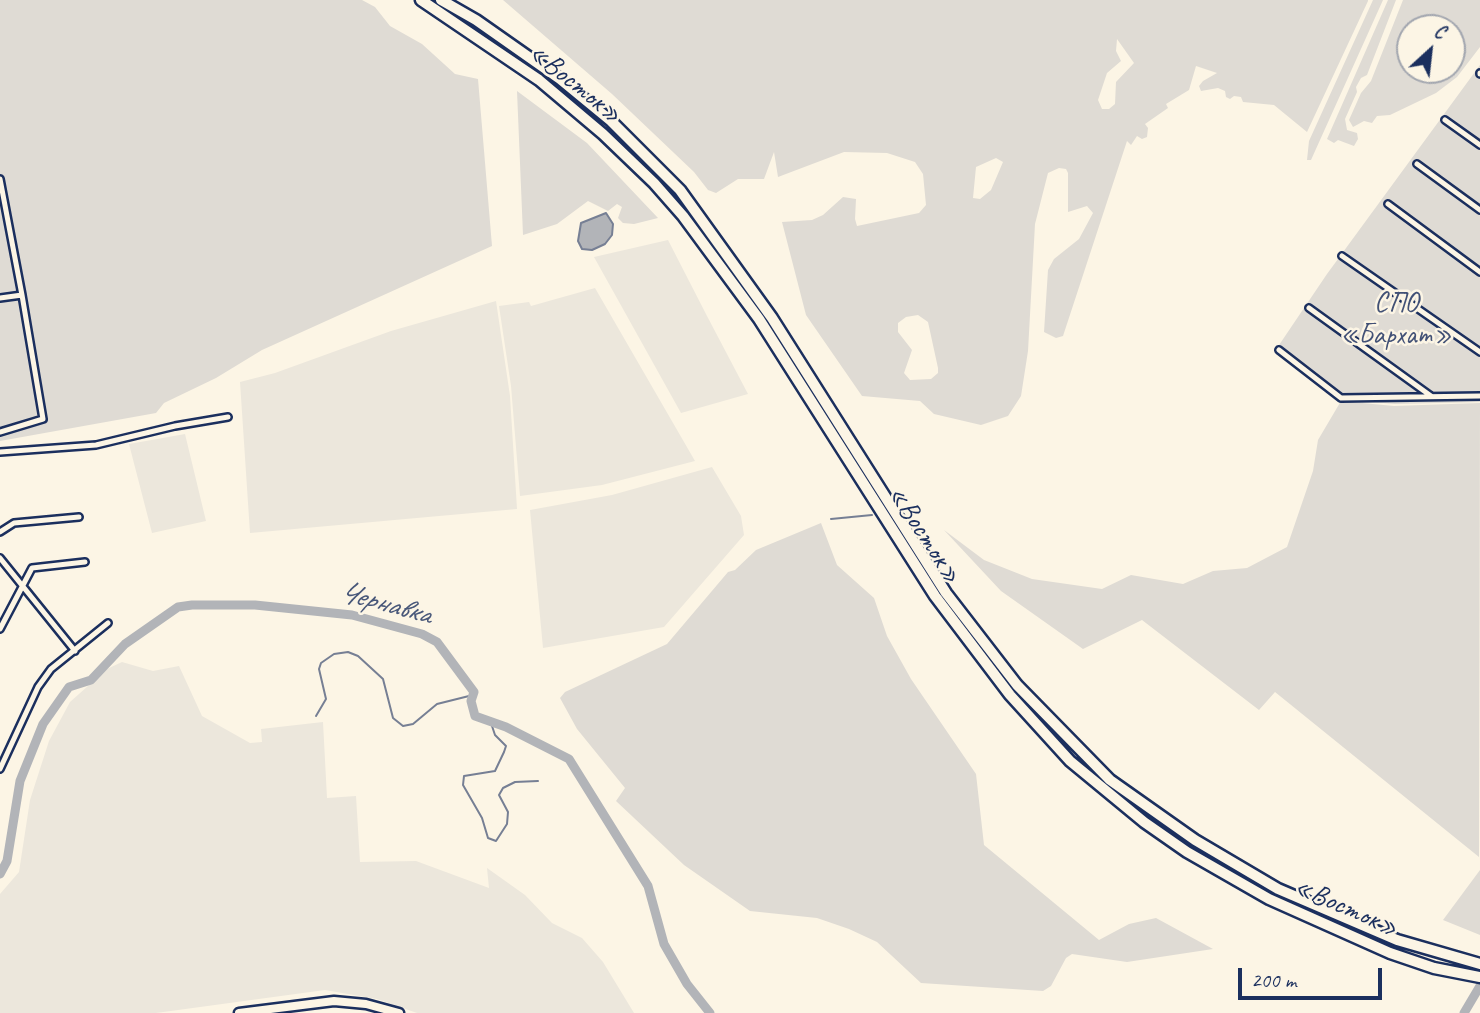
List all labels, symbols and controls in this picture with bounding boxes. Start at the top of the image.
north arrow [1396,14,1466,84]
text: С [1430,19,1449,45]
street label: «Восток» [522,36,628,132]
park label: СПО «Бархат» [1340,287,1452,353]
street label: «Восток» [880,480,968,590]
water label: Чернавка [335,575,435,633]
street label: «Восток» [1289,870,1403,946]
scale bar [1242,954,1386,998]
text: 200 m [1251,967,1296,993]

